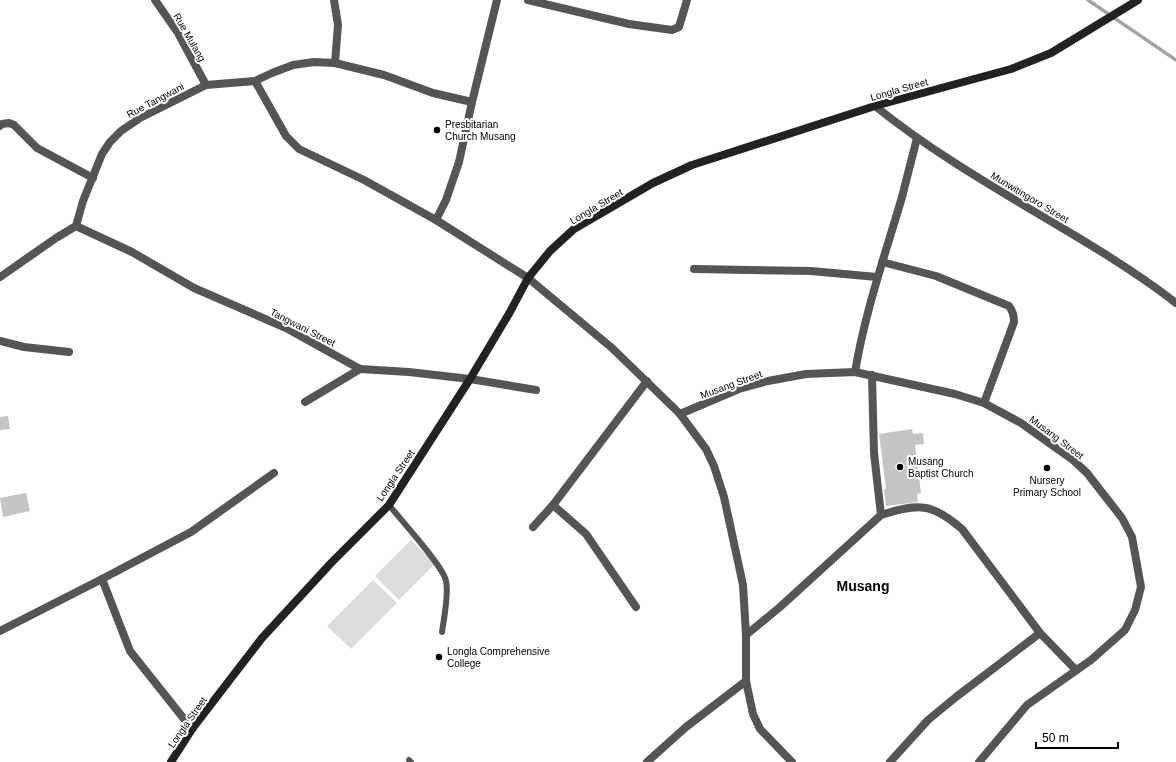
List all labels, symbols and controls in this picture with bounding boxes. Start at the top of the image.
street label: Rue Mulang [171,11,208,63]
street label: Longla Street [869,76,929,103]
street label: Rue Tangwani [125,81,186,120]
place label: Presbitarian Church Musang [445,119,516,142]
marker: Presbitarian Church Musang [432,125,442,135]
street label: Munwitingoro Street [989,170,1071,225]
street label: Longla Street [568,186,625,226]
street label: Tangwani Street [268,306,337,349]
street label: Musang Street [699,368,764,401]
street label: Musang Street [1027,413,1086,461]
street label: Longla Street [374,447,417,503]
place label: Musang Baptist Church [908,456,974,479]
marker: Musang Baptist Church [895,462,905,472]
marker: Nursery Primary School [1042,463,1052,473]
place label: Nursery Primary School [1013,475,1081,498]
district label: Musang [837,578,889,594]
place label: Longla Comprehensive College [447,646,550,669]
marker: Longla Comprehensive College [434,652,444,662]
street label: Longla Street [166,695,209,750]
scale bar [1036,724,1118,750]
text: 50 m [1042,731,1069,745]

